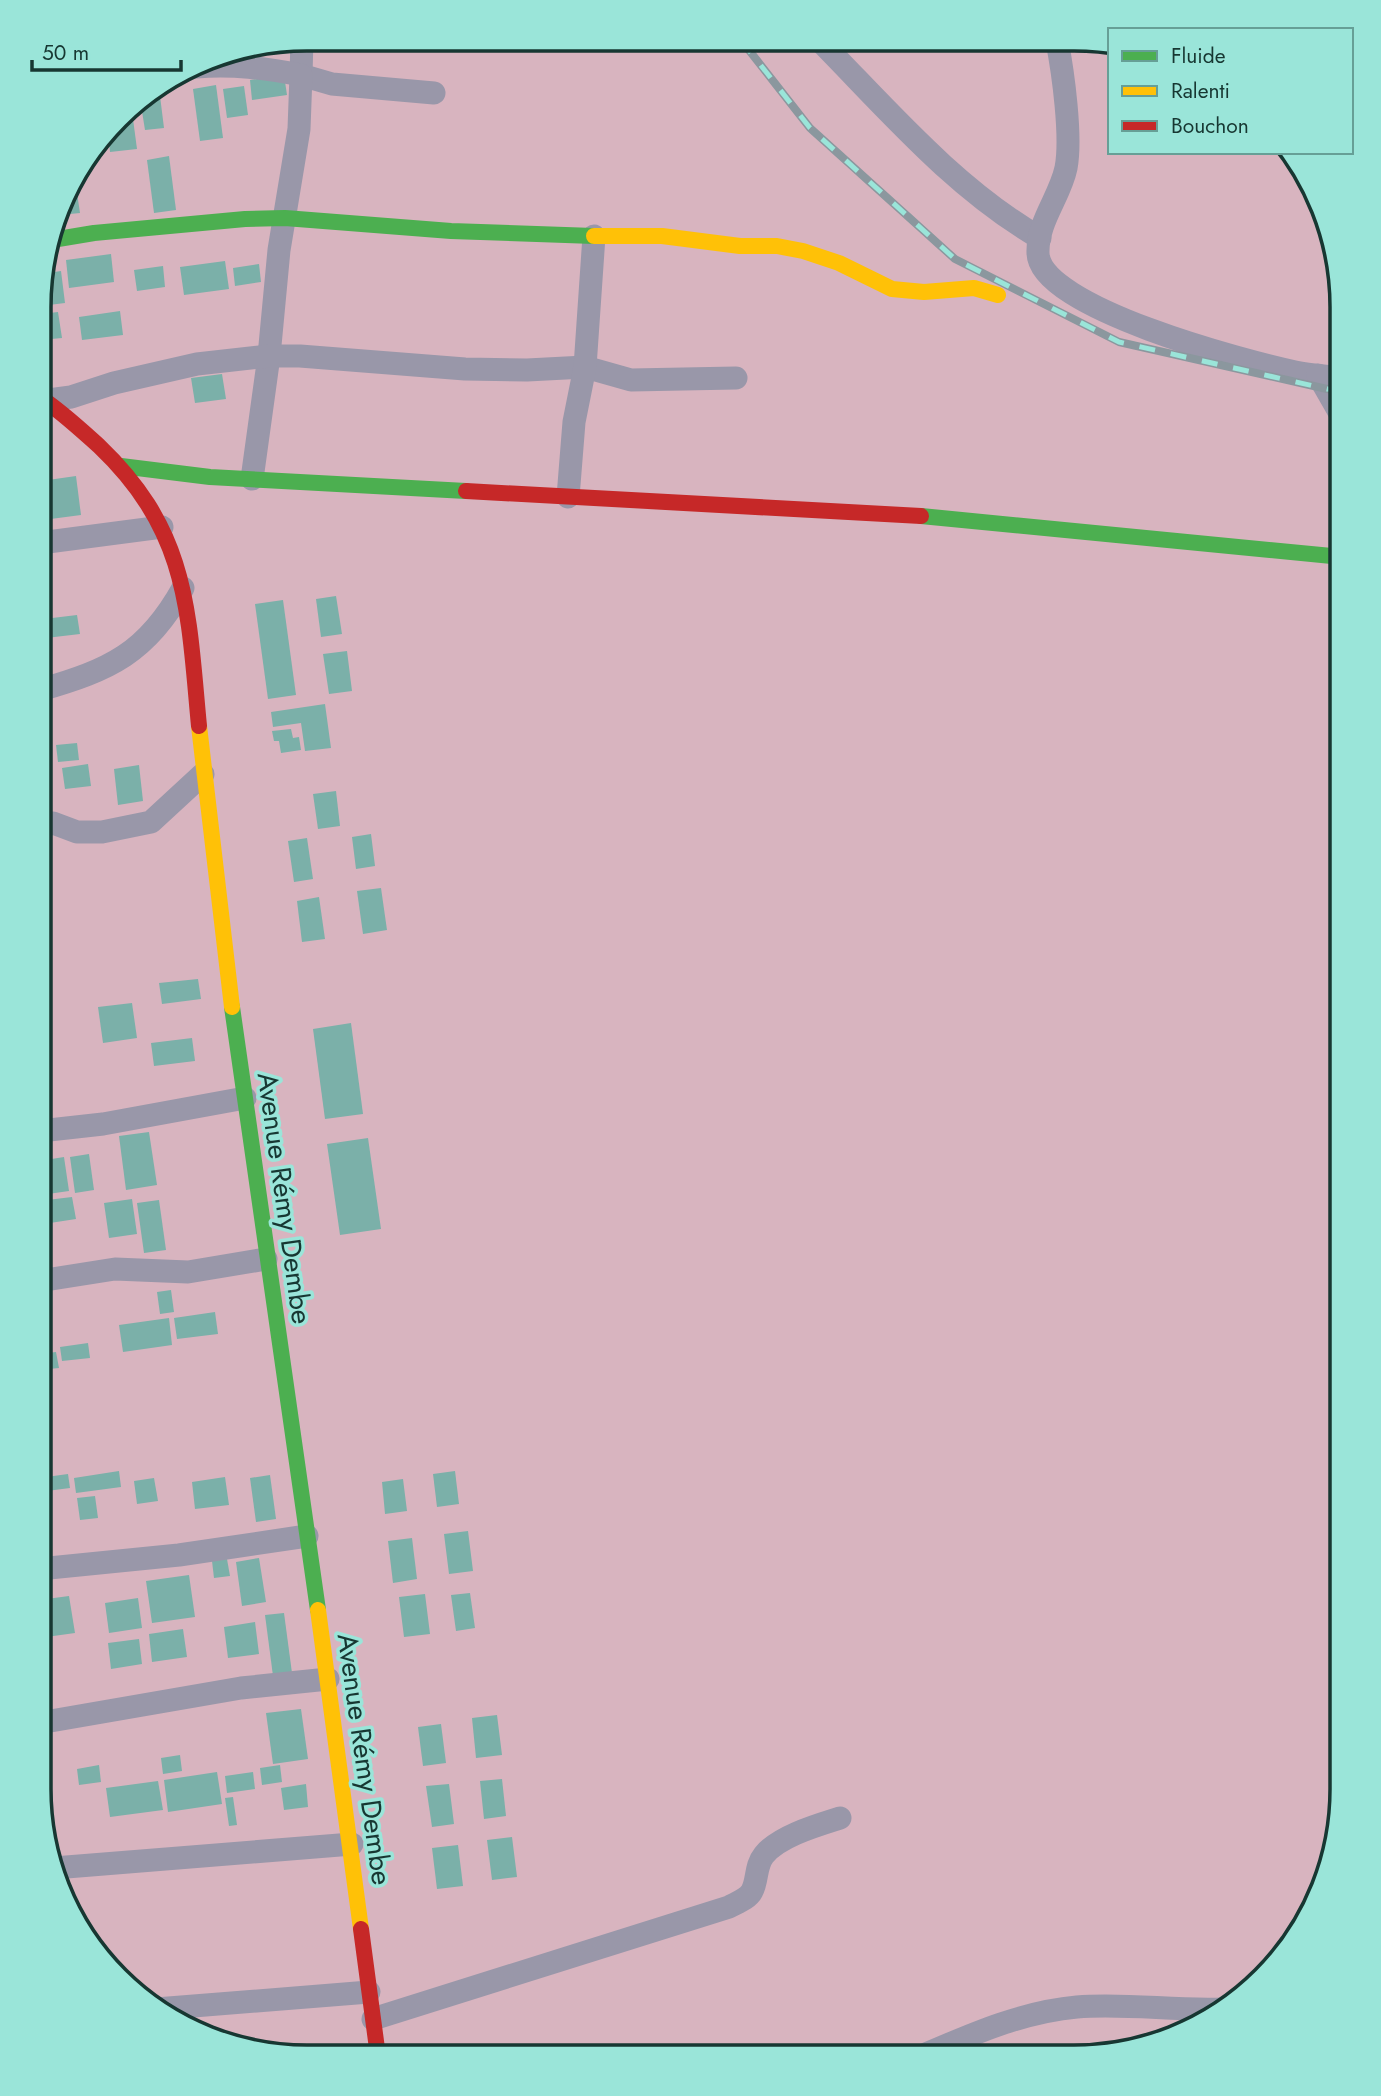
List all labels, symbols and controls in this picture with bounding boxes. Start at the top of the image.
scale bar [32,28,180,72]
legend [1108,28,1353,154]
text: 50 m [42,38,89,68]
text: Fluide [1171,41,1226,71]
text: Ralenti [1171,76,1230,106]
text: Bouchon [1171,111,1249,141]
street label: Avenue Rémy Dembe [247,1070,322,1327]
street label: Avenue Rémy Dembe [327,1631,402,1888]

